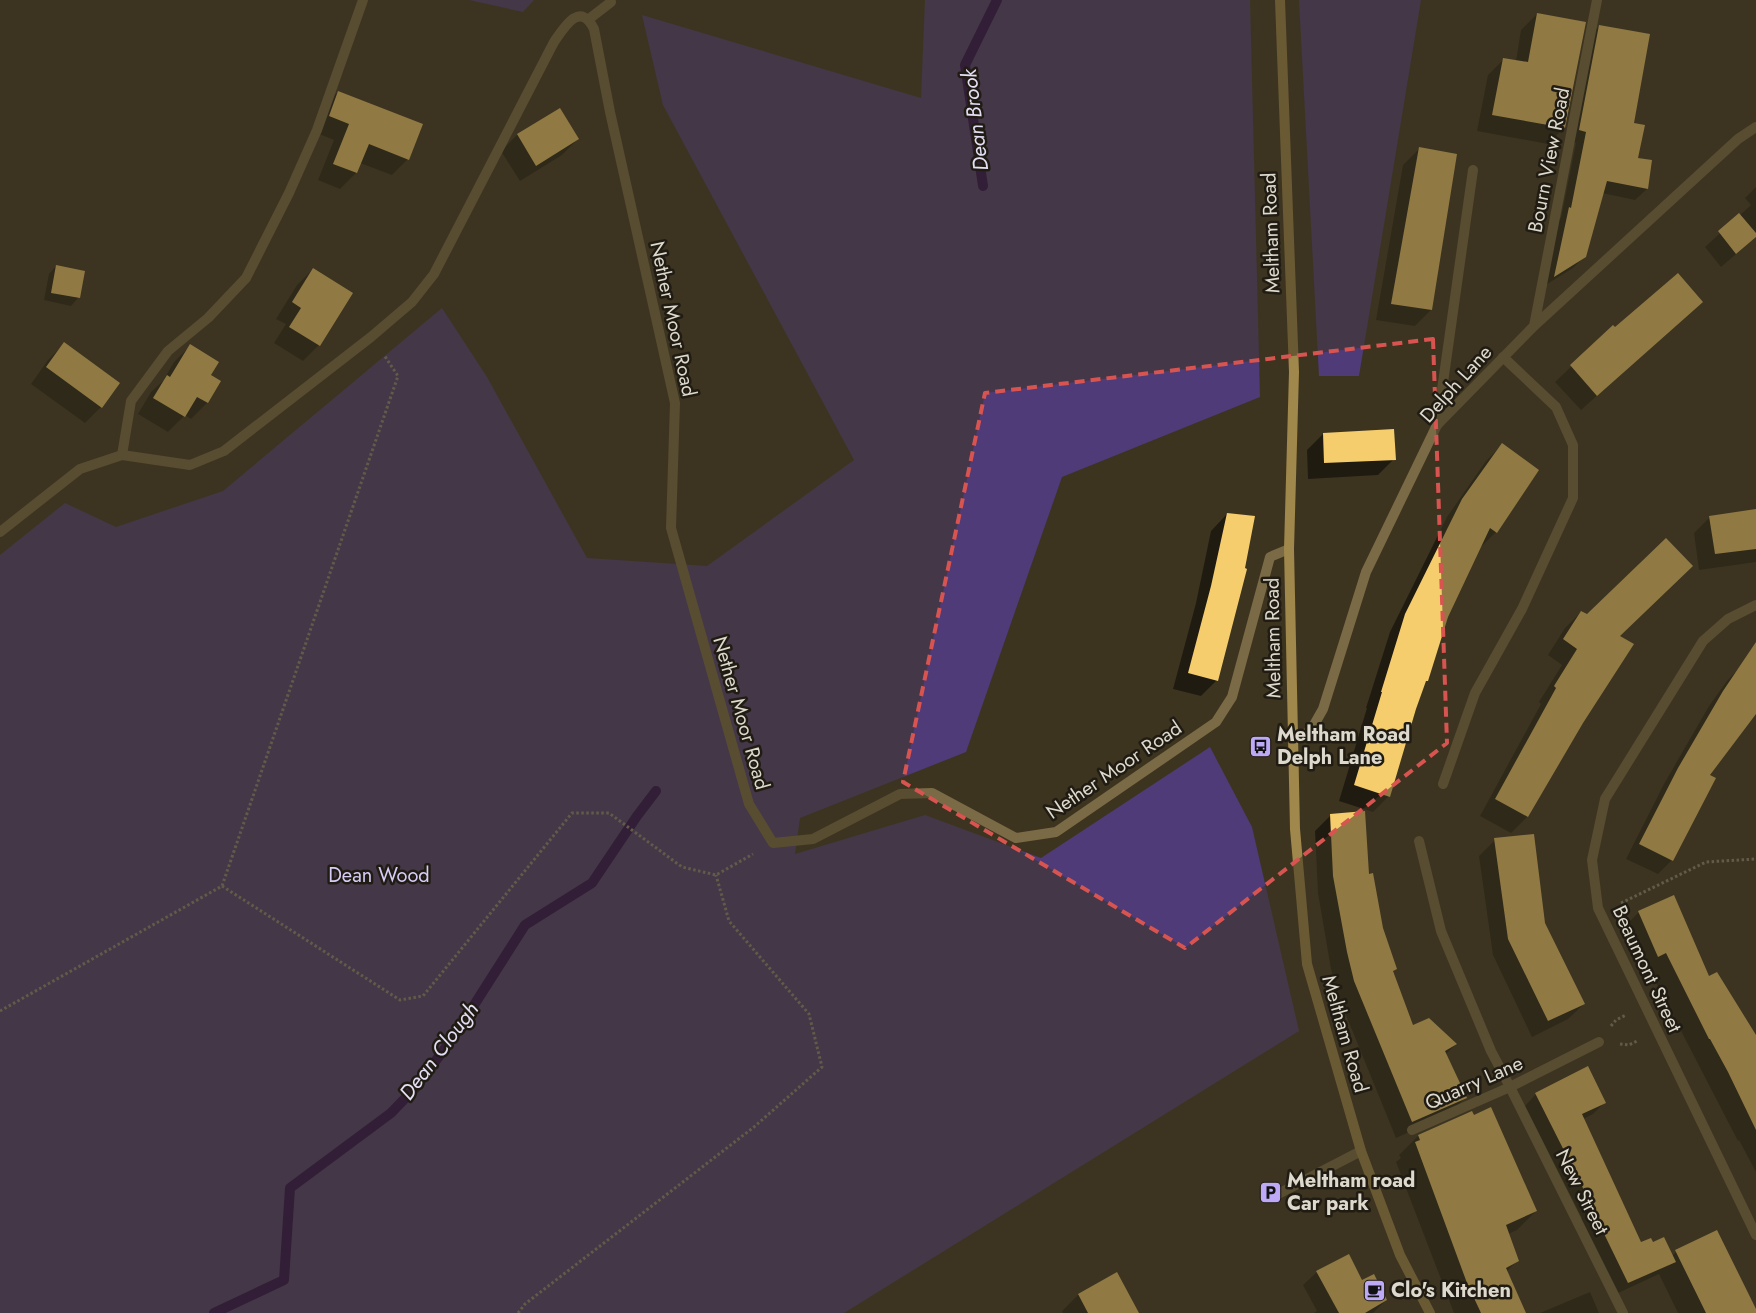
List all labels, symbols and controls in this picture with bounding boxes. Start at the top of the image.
water label: Dean Brook [954,66,996,173]
street label: Bourn View Road [1521,85,1577,235]
street label: Meltham Road [1254,172,1288,294]
street label: Nether Moor Road [642,239,704,399]
street label: Delph Lane [1413,339,1499,429]
street label: Meltham Road [1257,577,1289,699]
street label: Nether Moor Road [705,633,777,793]
street label: Nether Moor Road [1040,714,1188,826]
place label: Meltham Road Delph Lane [1277,720,1410,772]
bus stop icon: Meltham Road Delph Lane [1249,734,1273,758]
park label: Dean Wood [328,861,430,890]
street label: Beaumont Street [1605,901,1689,1037]
street label: Meltham Road [1314,972,1376,1096]
water label: Dean Clough [392,996,486,1106]
street label: Quarry Lane [1420,1049,1528,1117]
street label: New Street [1548,1144,1616,1240]
place label: Meltham road Car park [1287,1166,1415,1218]
parking icon: Meltham road Car park [1259,1180,1283,1204]
place label: Clo's Kitchen [1391,1276,1511,1305]
cafe icon: Clo's Kitchen [1363,1278,1387,1302]

